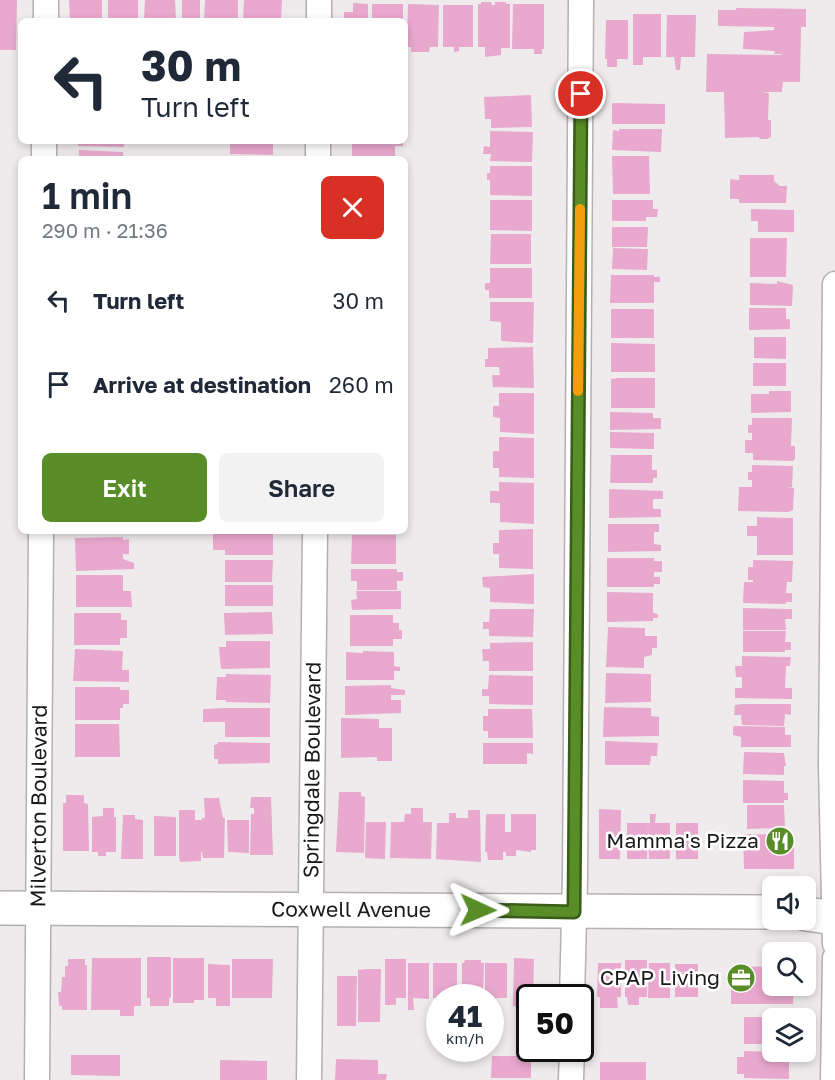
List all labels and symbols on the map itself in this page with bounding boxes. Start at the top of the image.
pin [555,68,606,119]
street label: Springdale Boulevard [297,662,326,878]
street label: Milverton Boulevard [24,704,52,908]
restaurant icon: Mamma's Pizza [764,825,796,857]
place label: Mamma's Pizza [606,827,759,853]
position arrow [446,878,510,942]
street label: Coxwell Avenue [271,895,431,922]
office icon: CPAP Living [725,962,757,994]
place label: CPAP Living [600,964,720,990]
speed limit sign: 50 [516,984,594,1062]

